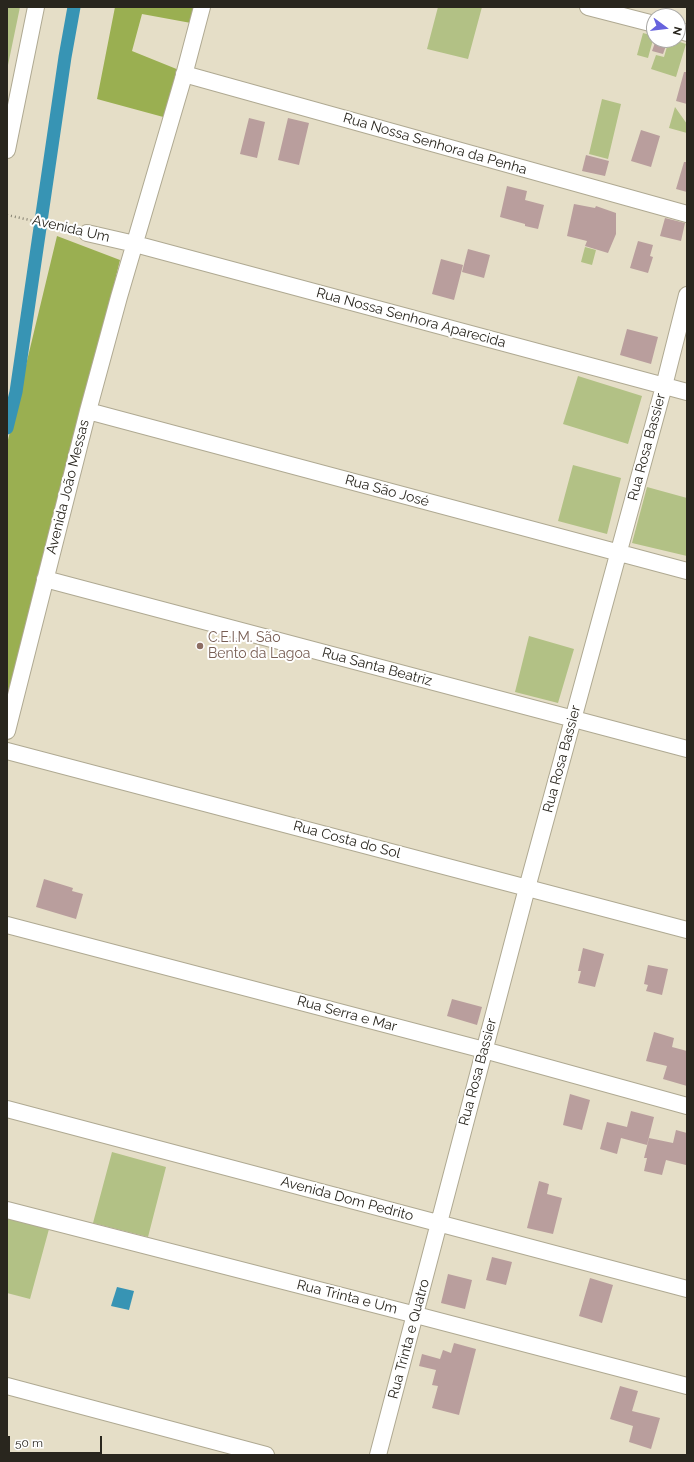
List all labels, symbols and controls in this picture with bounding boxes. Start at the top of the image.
north arrow [646,8,686,48]
text: N [670,25,684,37]
street label: Rua Nossa Senhora da Penha [341,110,529,178]
street label: Avenida Um [31,212,111,246]
street label: Rua Nossa Senhora Aparecida [314,285,508,351]
street label: Rua Rosa Bassier [625,391,669,503]
street label: Avenida João Messas [43,418,93,556]
street label: Rua São José [343,472,431,510]
place label: C.E.I.M. São Bento da Lagoa [208,630,310,662]
marker: C.E.I.M. São Bento da Lagoa [195,641,205,651]
street label: Rua Santa Beatriz [320,644,434,690]
street label: Rua Rosa Bassier [540,703,584,815]
street label: Rua Costa do Sol [292,818,402,862]
street label: Rua Serra e Mar [295,993,399,1035]
street label: Rua Rosa Bassier [456,1016,500,1128]
street label: Avenida Dom Pedrito [279,1173,415,1225]
street label: Rua Trinta e Um [295,1276,399,1318]
street label: Rua Trinta e Quatro [385,1277,433,1401]
scale bar [10,1428,104,1454]
text: 50 m [15,1436,43,1450]

